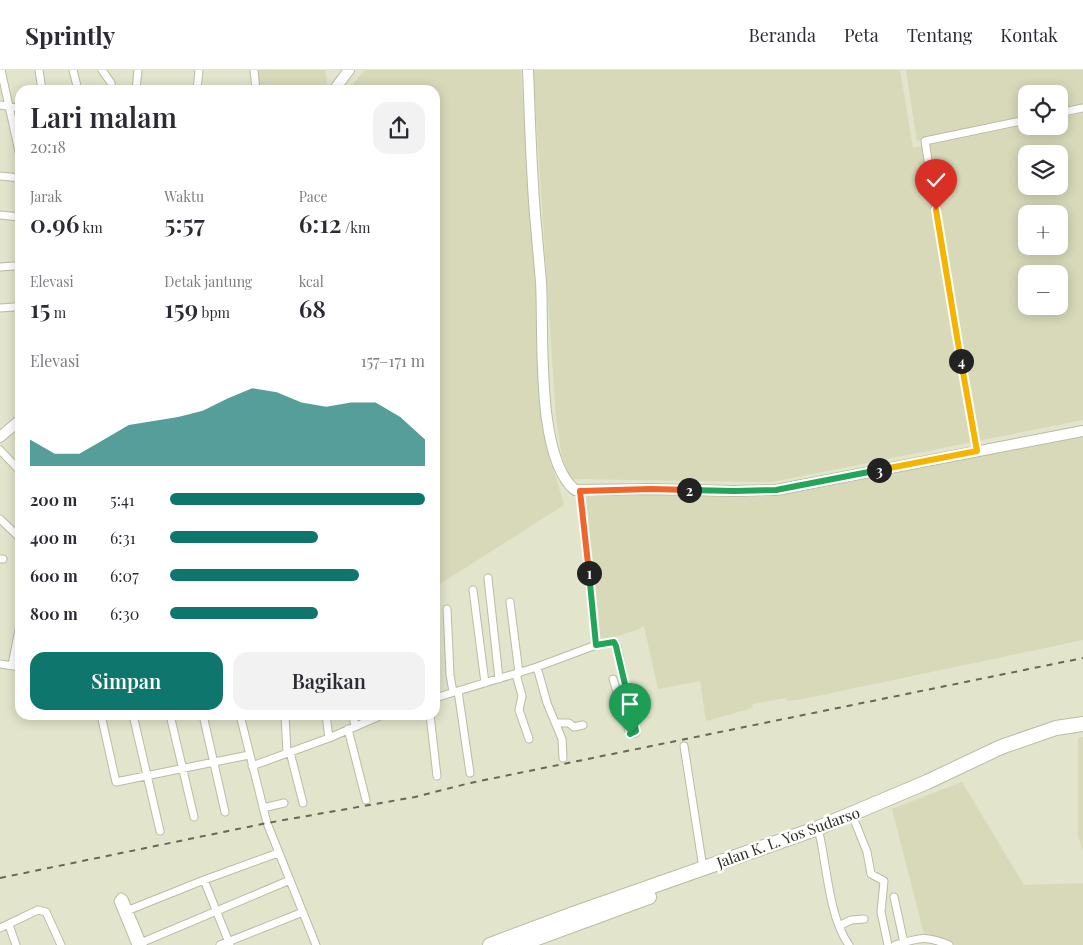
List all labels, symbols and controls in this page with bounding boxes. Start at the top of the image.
text: Sprintly [25,19,115,51]
text: Beranda [748,23,816,47]
text: Peta [844,23,879,47]
text: Tentang [907,23,972,47]
text: Kontak [1000,23,1058,47]
map controls [1018,85,1068,315]
button: locate [1018,85,1068,135]
text: Lari malam [30,98,177,135]
button: share [373,102,425,154]
text: 20:18 [30,136,66,157]
button: layers [1018,145,1068,195]
pin [915,159,957,210]
icon: check [922,166,950,194]
text: Jarak [30,187,62,206]
text: Waktu [164,187,204,206]
text: Pace [299,187,328,206]
button: + [1018,205,1068,255]
text: 0.96 [30,206,79,239]
text: 5:57 [164,206,205,239]
text: 6:12 [299,206,342,239]
text: km [79,218,103,237]
text: /km [342,218,370,237]
button: − [1018,265,1068,315]
text: Elevasi [30,272,74,291]
text: Detak jantung [164,272,252,291]
text: kcal [299,272,324,291]
text: 15 [30,291,50,324]
text: 159 [164,291,198,324]
text: 68 [299,291,326,324]
text: m [50,303,66,322]
text: bpm [198,303,230,322]
pin: 4 [948,348,974,374]
text: Elevasi [30,350,80,371]
text: 157–171 m [361,350,425,371]
text: 4 [958,352,965,371]
pin: 3 [866,458,892,482]
text: 3 [876,461,883,480]
pin: 2 [676,478,702,502]
text: 2 [686,481,693,500]
text: 200 m [30,489,77,510]
text: 5:41 [110,489,135,510]
text: 400 m [30,527,77,548]
text: 6:31 [110,527,136,548]
pin: 1 [576,560,602,586]
text: 1 [587,564,592,583]
text: 600 m [30,565,78,586]
text: 6:07 [110,565,139,586]
text: 800 m [30,603,78,624]
text: 6:30 [110,603,139,624]
button: Simpan [30,652,223,710]
button: Bagikan [233,652,425,710]
pin [609,683,651,734]
icon: arrive [616,690,644,718]
street label: Jalan K. L. Yos Sudarso [713,802,862,873]

